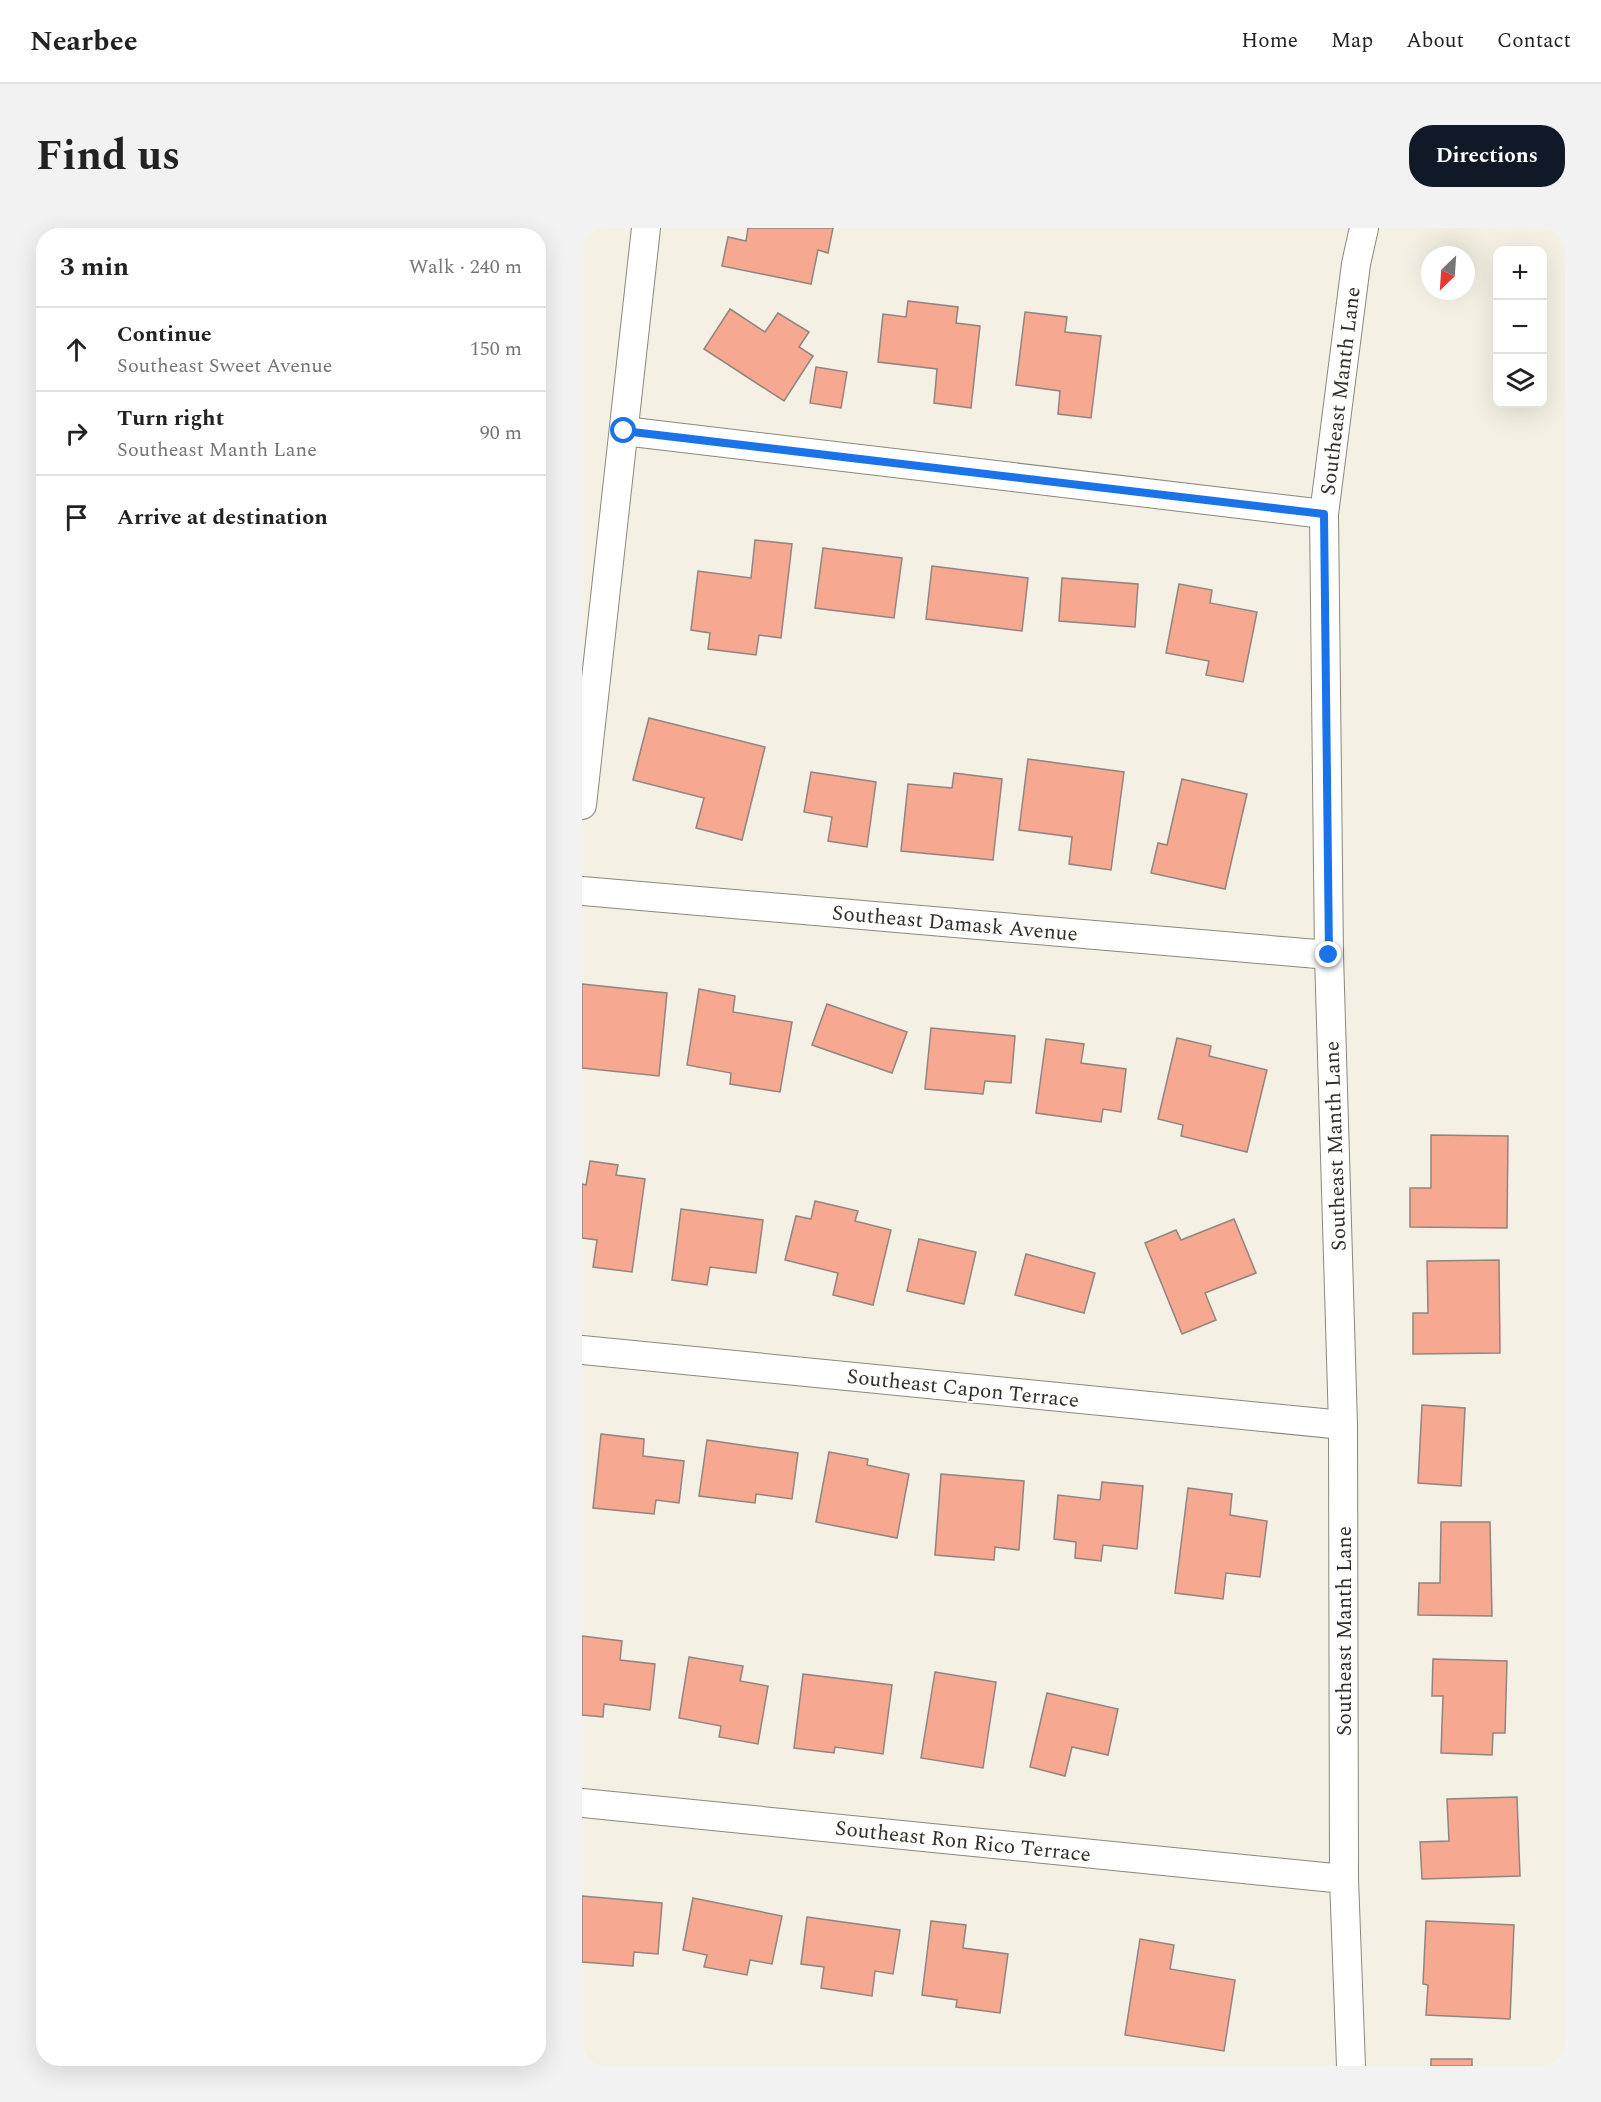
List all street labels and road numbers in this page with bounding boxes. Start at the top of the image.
street label: Southeast Manth Lane [1312,285,1370,497]
street label: Southeast Damask Avenue [831,897,1079,951]
street label: Southeast Manth Lane [1316,1041,1356,1251]
street label: Southeast Capon Terrace [845,1361,1081,1417]
street label: Southeast Manth Lane [1329,1526,1361,1736]
street label: Southeast Ron Rico Terrace [833,1813,1092,1871]

